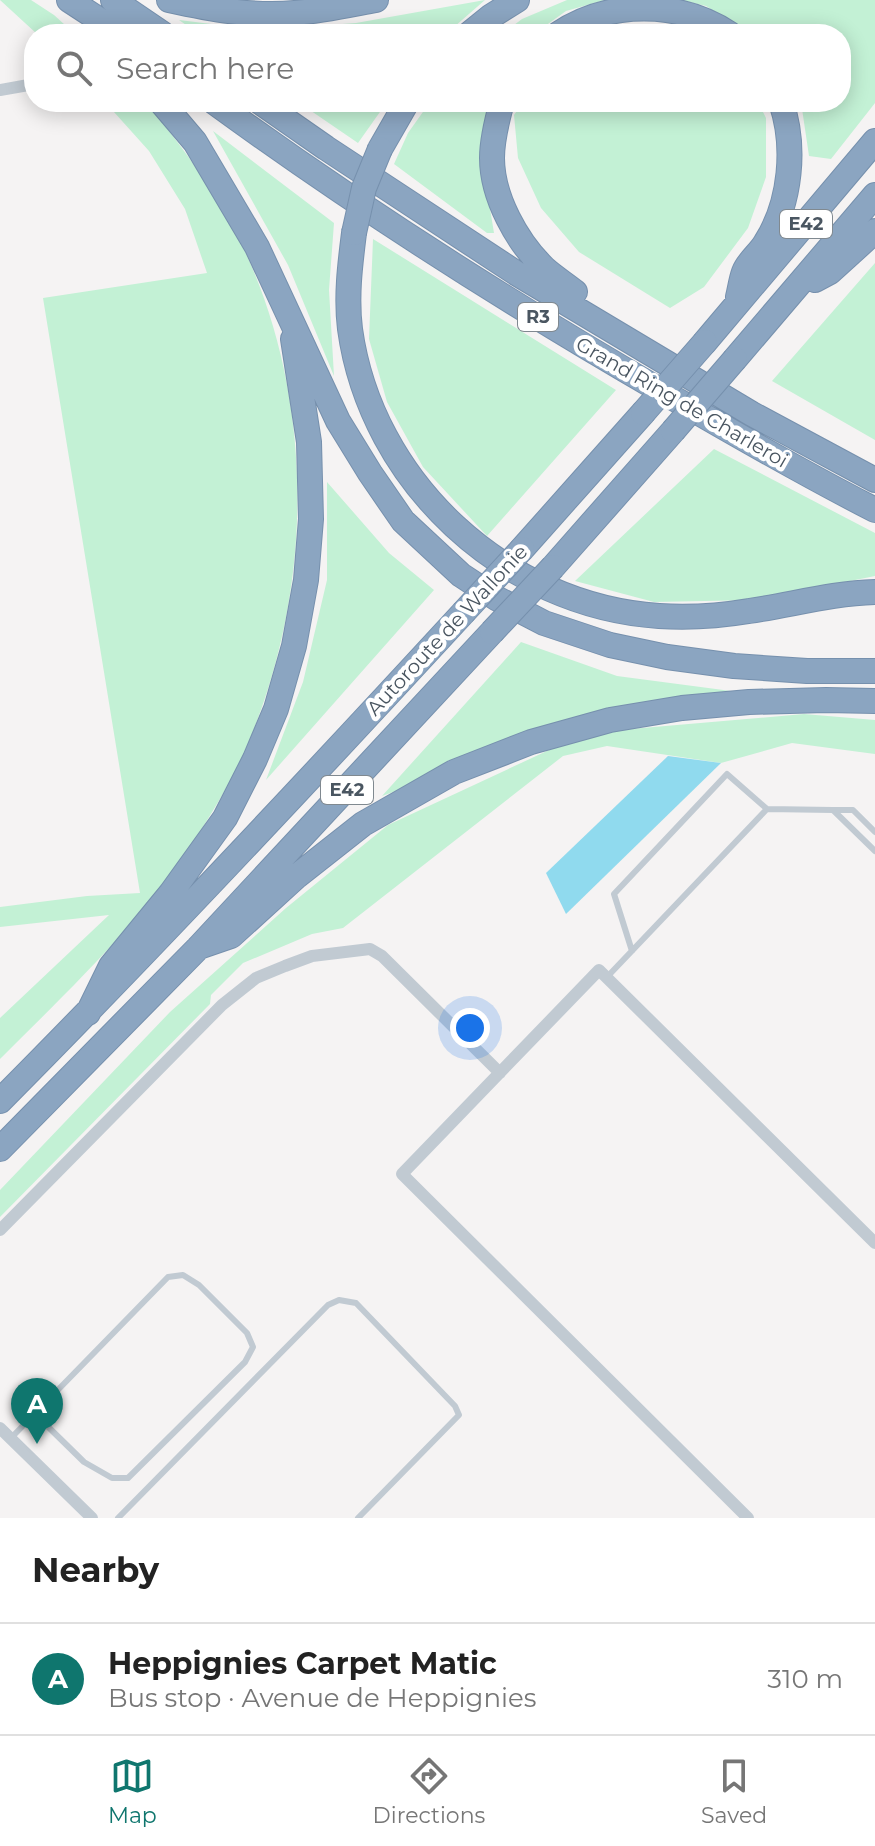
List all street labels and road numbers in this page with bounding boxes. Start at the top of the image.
road number: E42 [780,210,832,238]
road number: R3 [518,303,558,331]
street label: Grand Ring de Charleroi [572,331,792,473]
street label: Autoroute de Wallonie [362,540,532,720]
road number: E42 [321,776,373,804]

